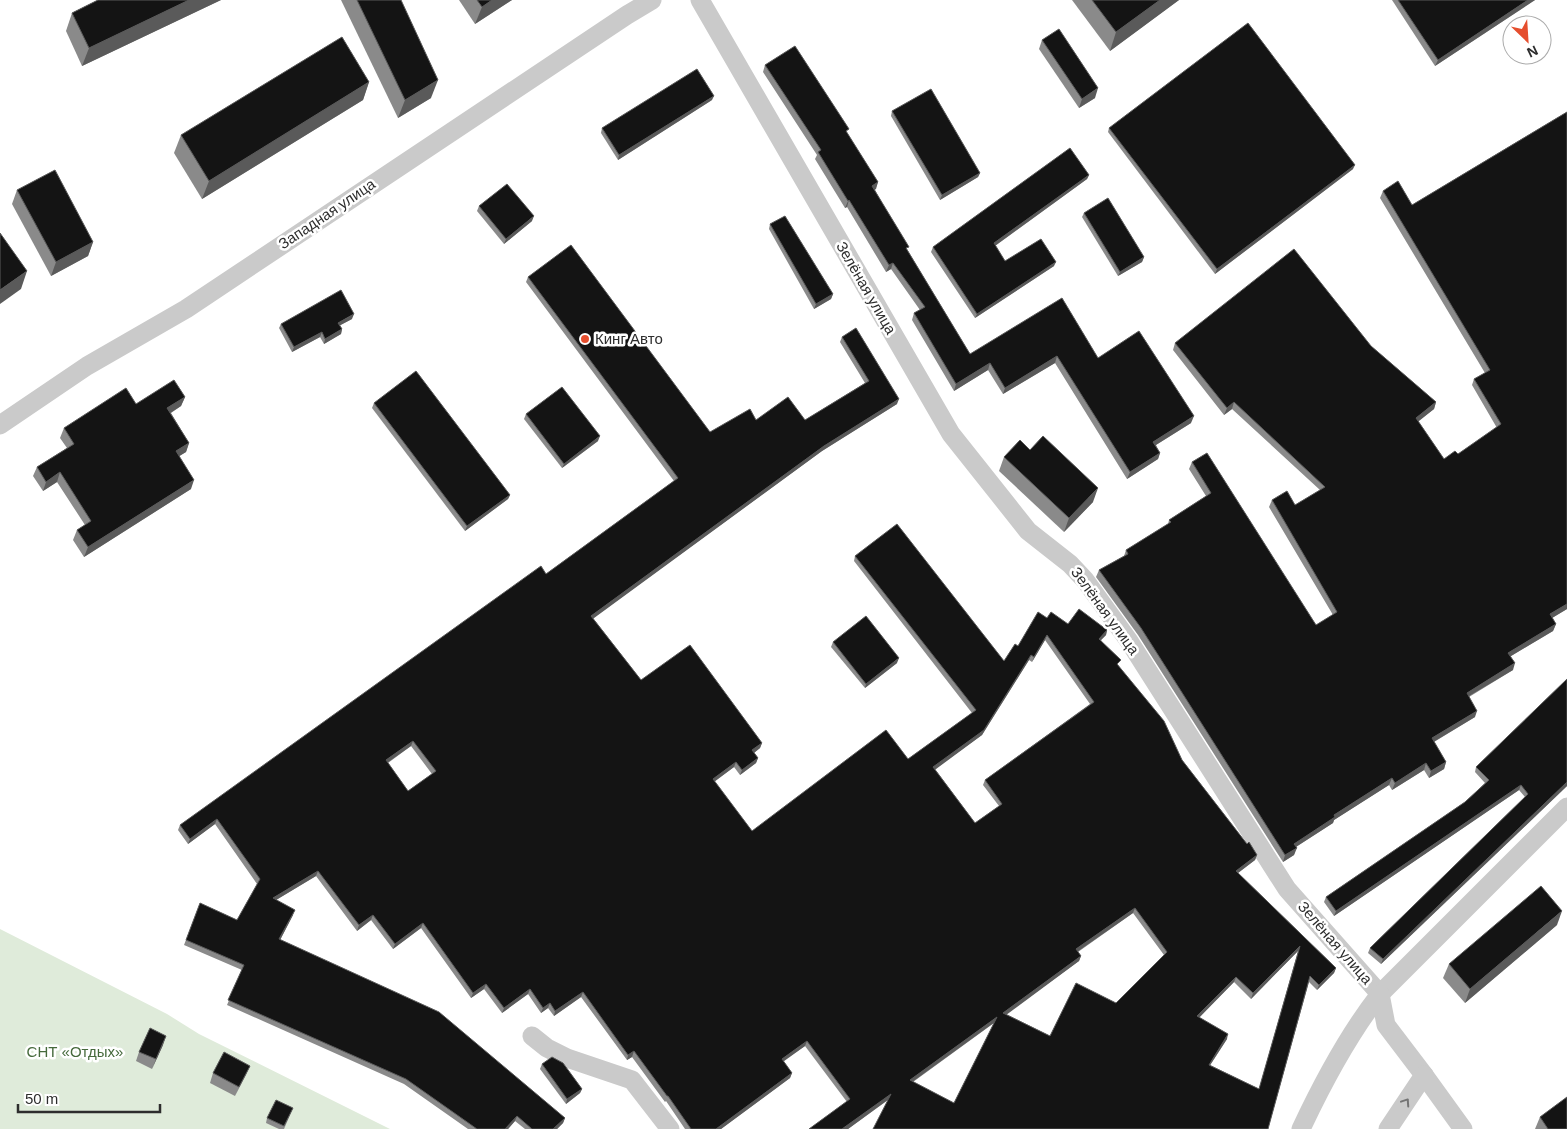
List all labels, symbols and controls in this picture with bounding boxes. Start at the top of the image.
north arrow [1502,15,1552,65]
text: N [1525,42,1540,61]
street label: Западная улица [275,175,379,252]
street label: Зелёная улица [833,238,900,338]
place label: Кинг Авто [595,330,663,347]
marker: Кинг Авто [579,333,591,345]
street label: Зелёная улица [1068,564,1143,658]
street label: Зелёная улица [1295,898,1376,988]
park label: СНТ «Отдых» [27,1043,123,1060]
scale bar [18,1082,160,1114]
text: 50 m [25,1090,58,1107]
one-way arrow [1400,1098,1410,1107]

